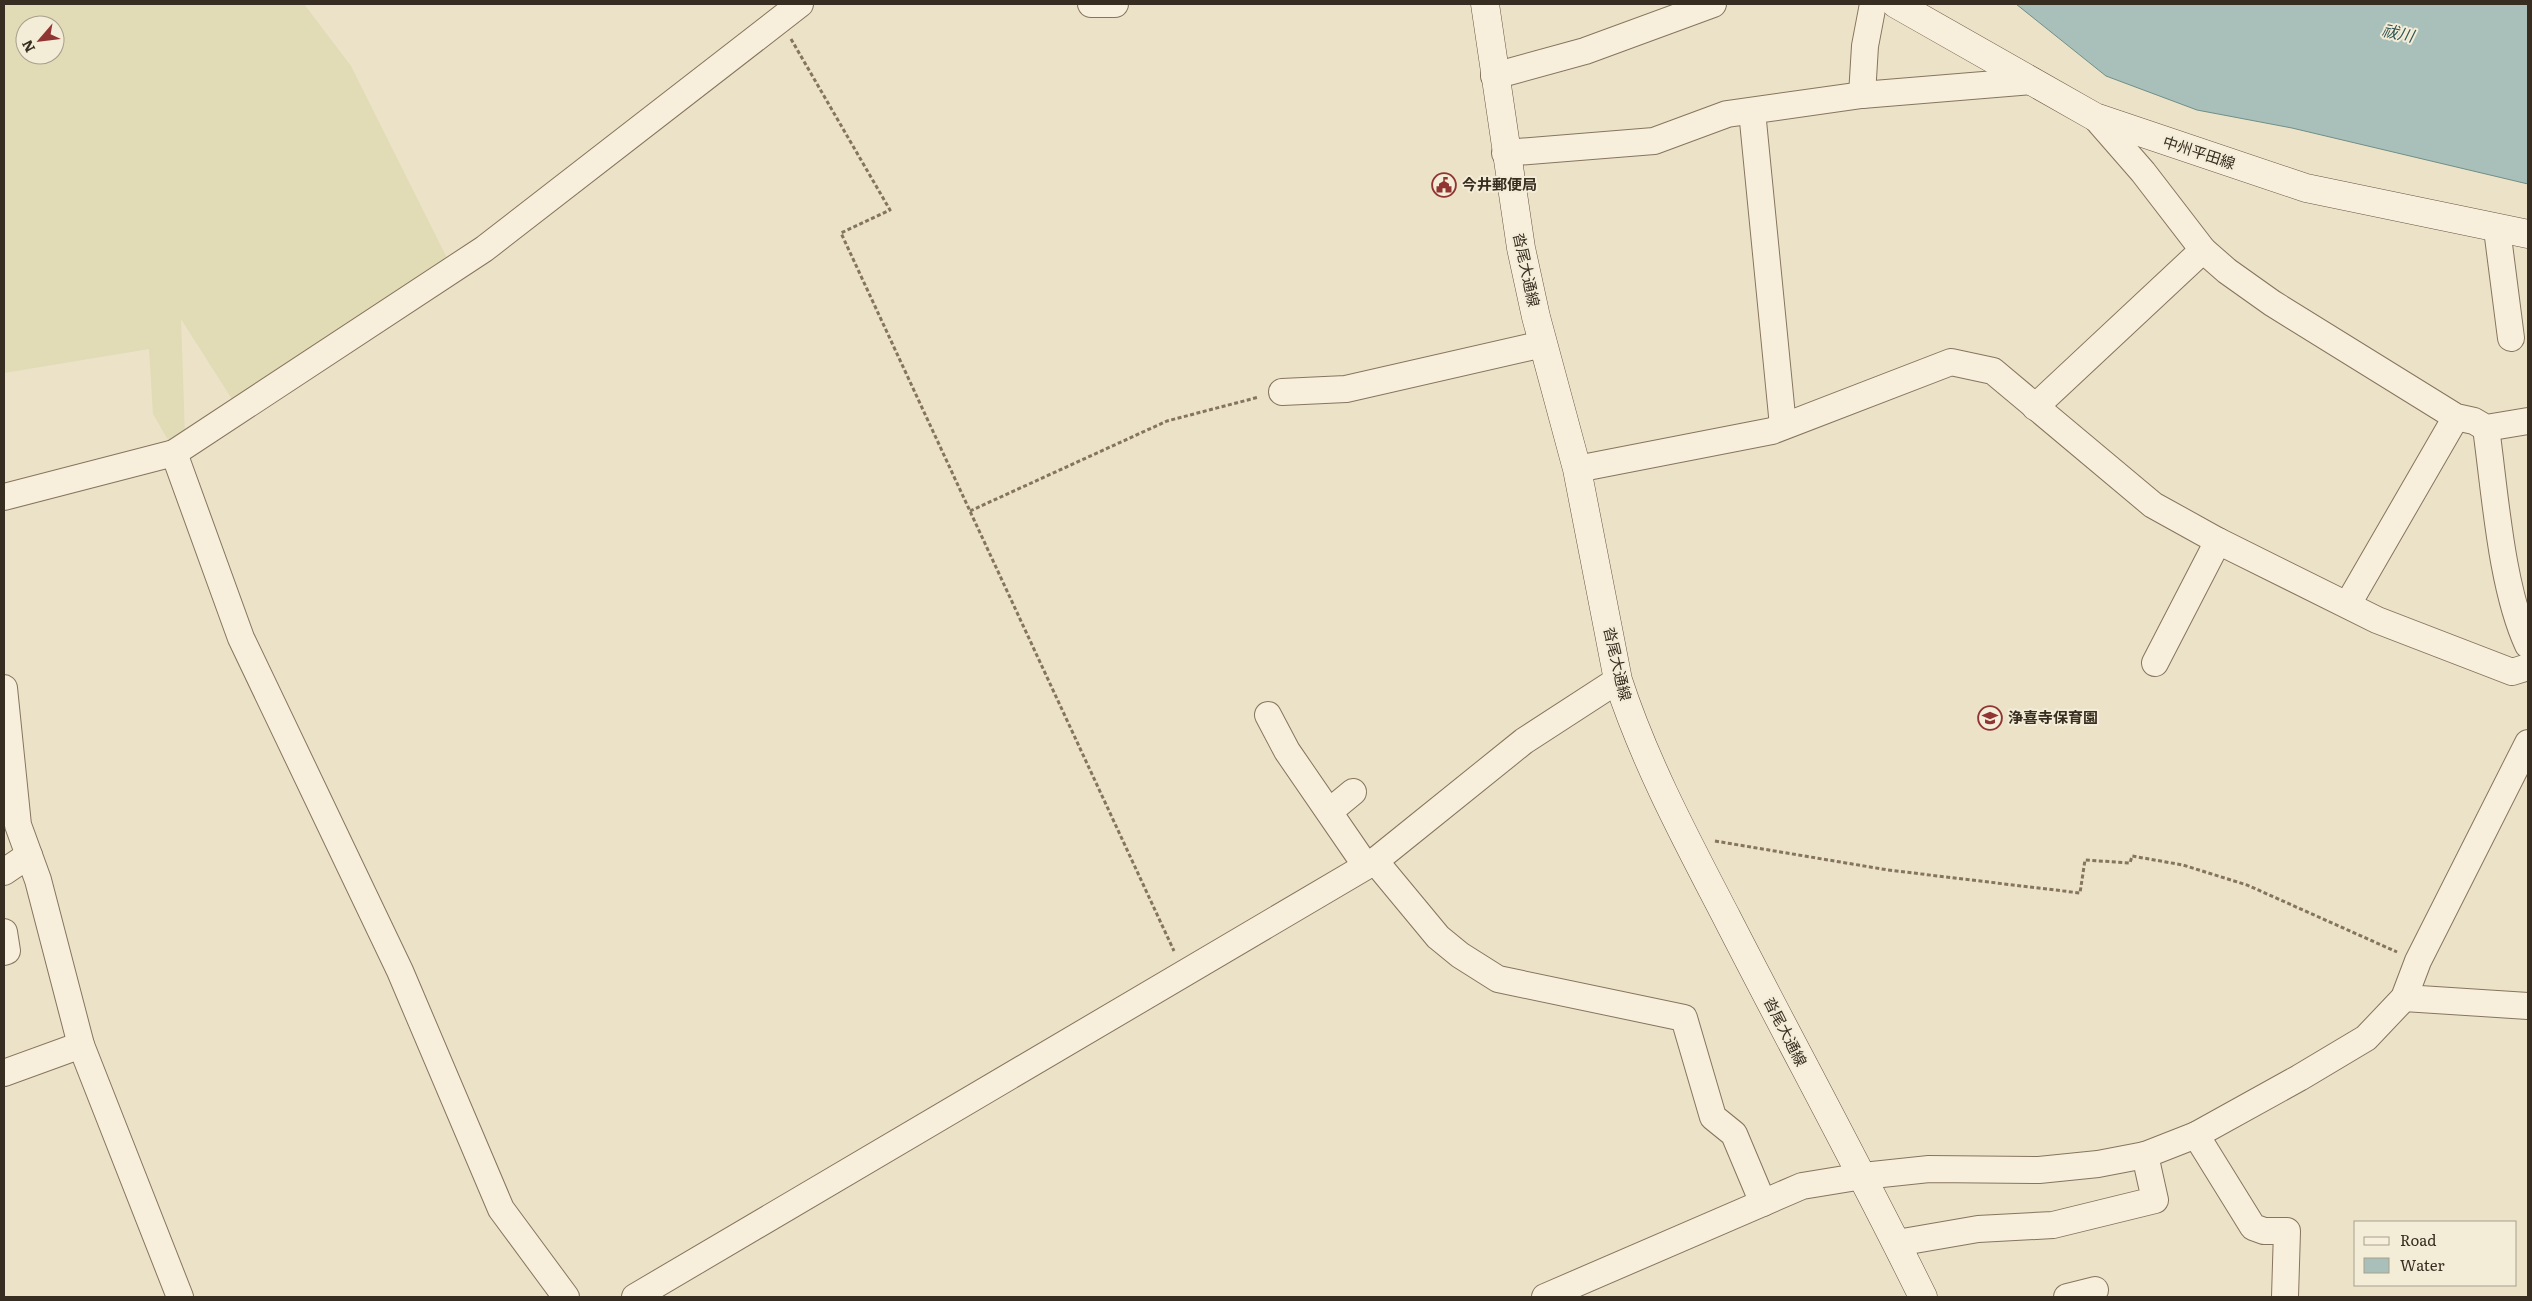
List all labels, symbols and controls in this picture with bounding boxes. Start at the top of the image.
north arrow [15,15,65,65]
water label: 祓川 [2380,17,2418,48]
text: N [16,36,39,56]
street label: 中州平田線 [2160,129,2239,174]
public building icon: 今井郵便局 [1431,172,1457,198]
place label: 今井郵便局 [1462,172,1537,195]
street label: 沓尾大通線 [1508,231,1547,309]
street label: 沓尾大通線 [1599,625,1638,703]
school or university icon: 浄喜寺保育園 [1977,705,2003,731]
place label: 浄喜寺保育園 [2008,705,2098,728]
street label: 沓尾大通線 [1759,993,1814,1070]
legend [2354,1221,2517,1286]
text: Road [2400,1228,2436,1251]
text: Water [2400,1253,2445,1276]

